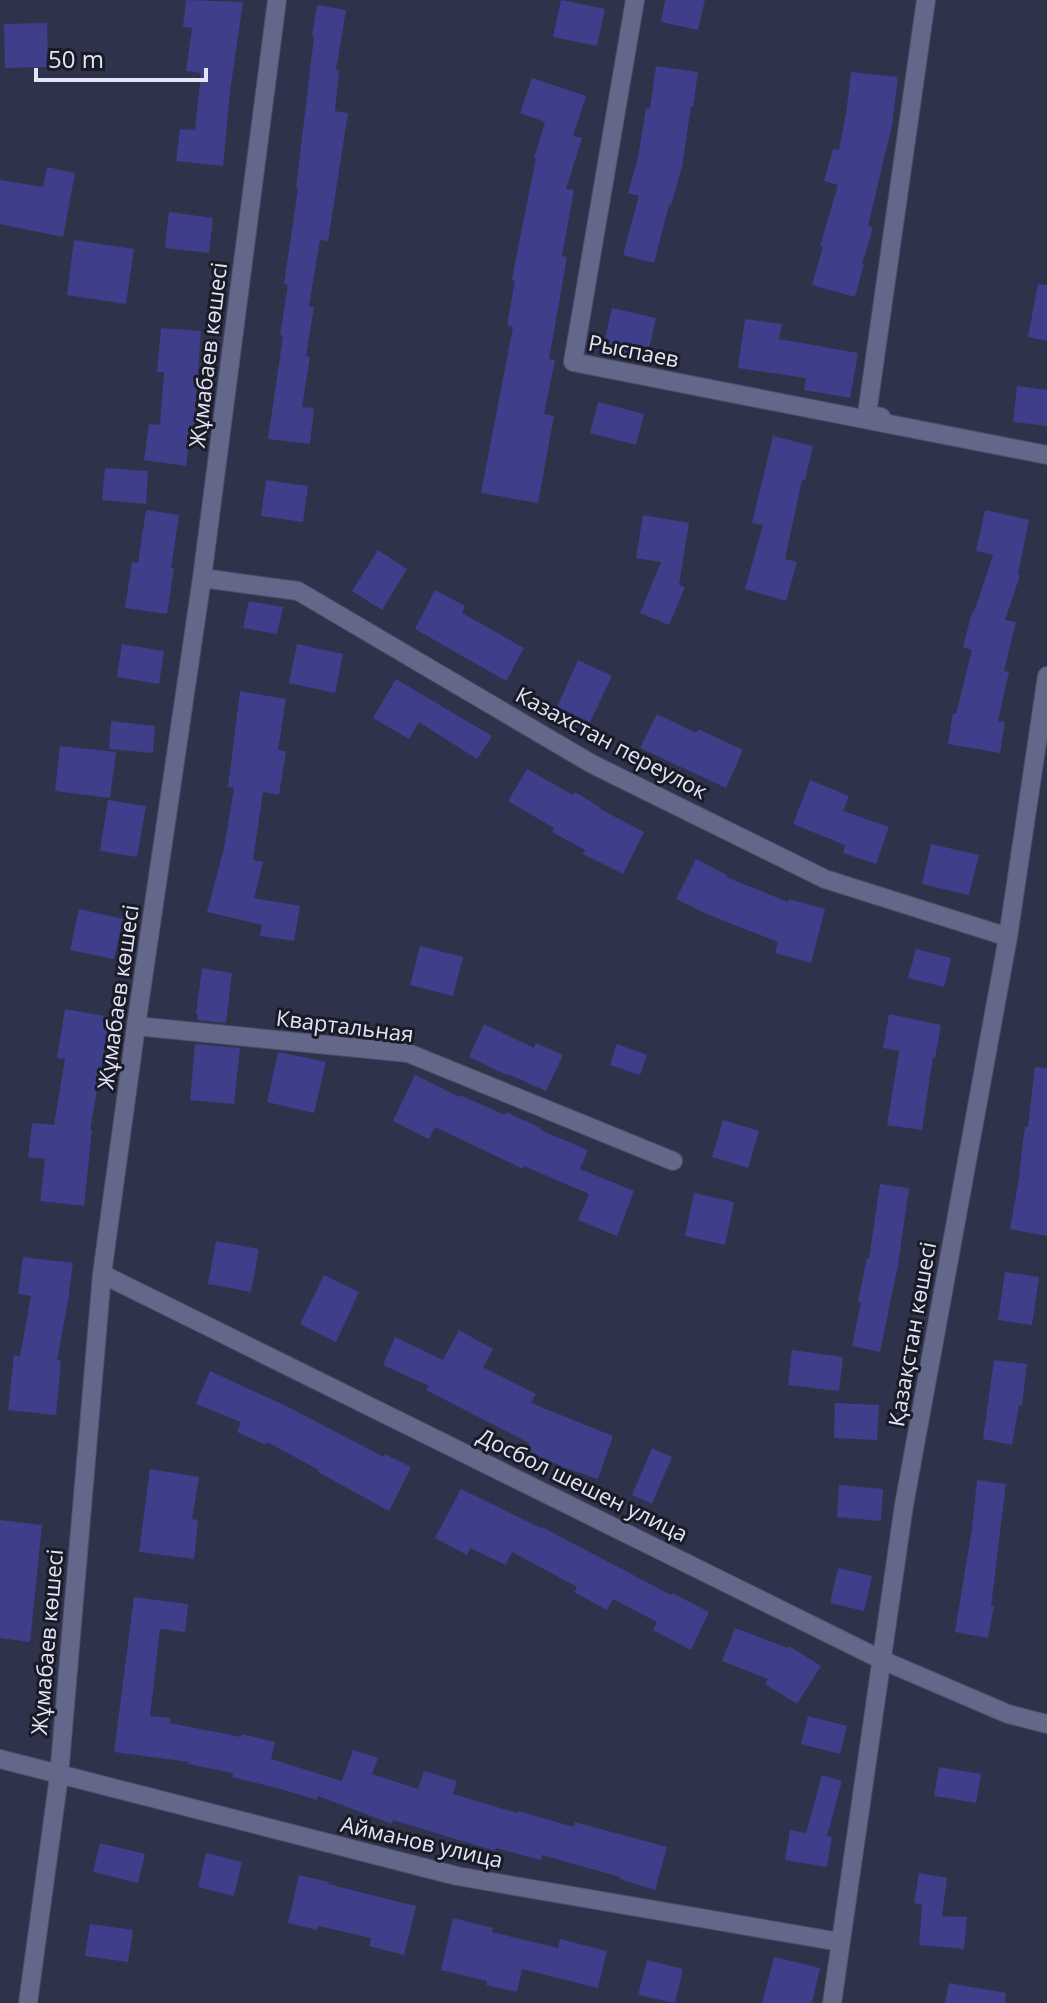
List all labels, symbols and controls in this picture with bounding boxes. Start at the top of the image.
scale bar [36,32,206,82]
text: 50 m [48,42,104,75]
street label: Жұмабаев көшесі [181,261,233,449]
street label: Рыспаев [586,327,682,373]
street label: Казахстан переулок [511,679,714,805]
street label: Жұмабаев көшесі [89,903,145,1091]
street label: Квартальная [275,1002,415,1048]
street label: Қазақстан көшесі [880,1239,942,1429]
street label: Досбол шешен улица [473,1420,693,1548]
street label: Жұмабаев көшесі [23,1548,69,1736]
street label: Айманов улица [338,1808,506,1874]

